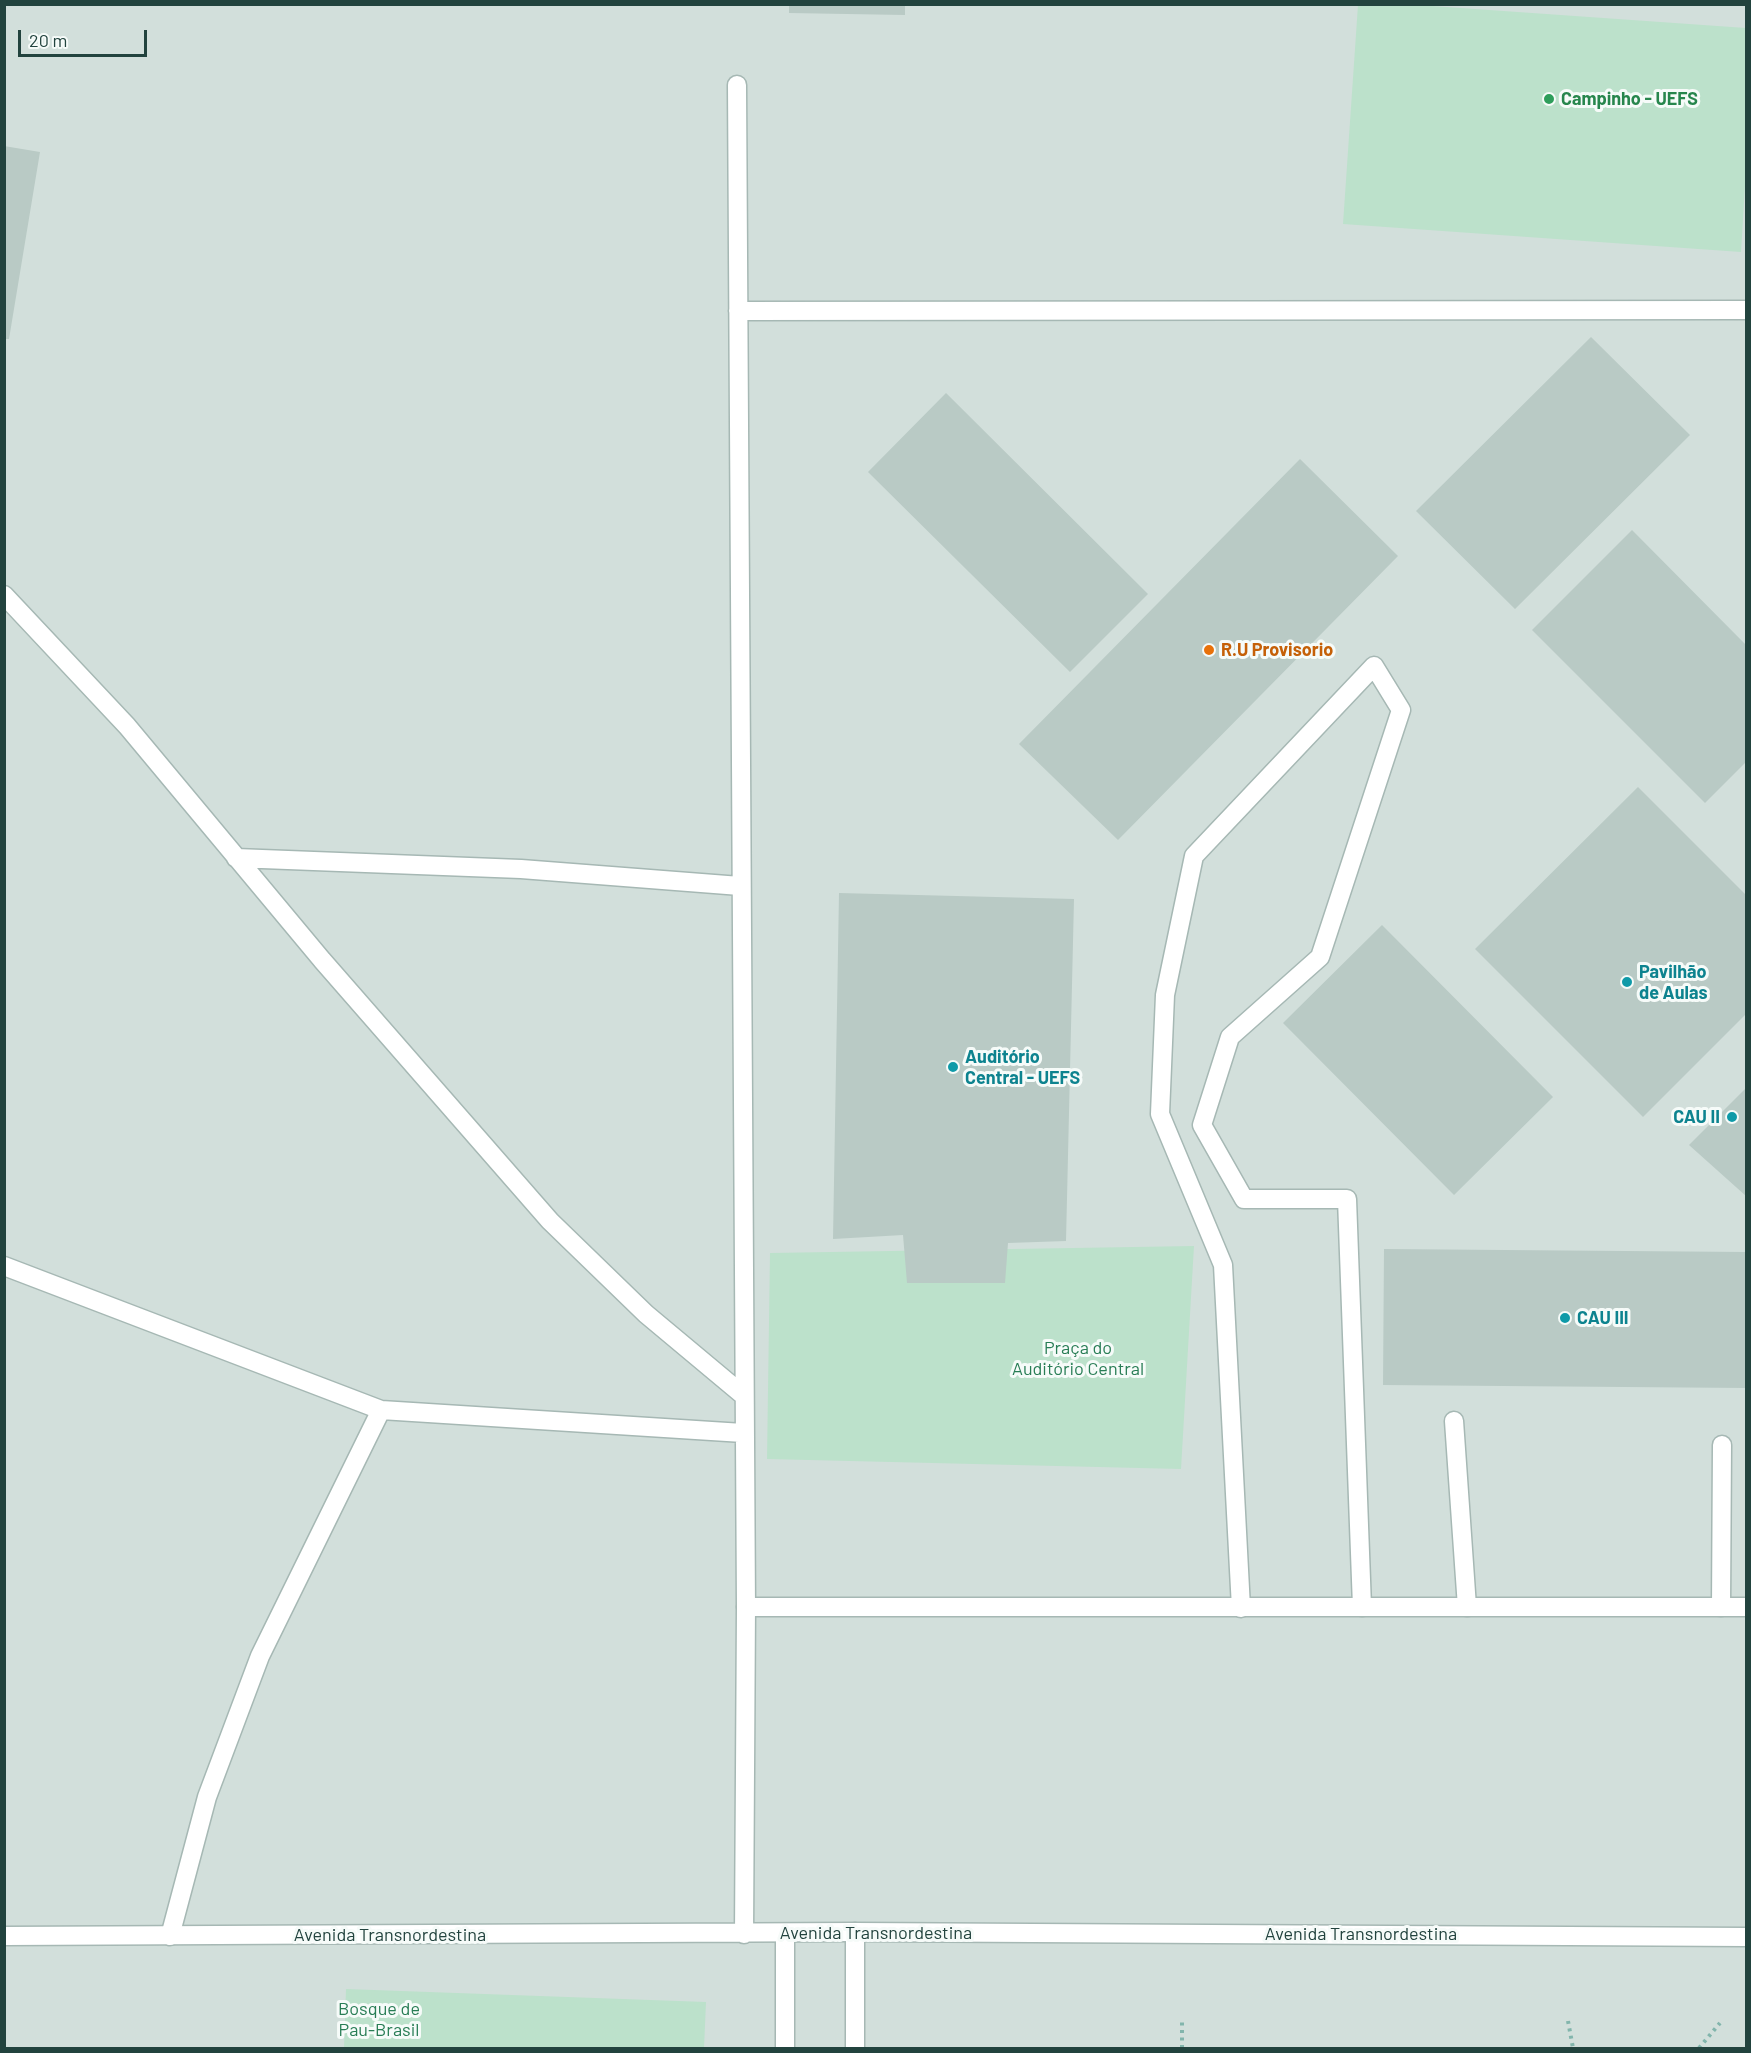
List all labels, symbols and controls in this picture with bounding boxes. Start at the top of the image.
scale bar [21,18,150,56]
text: 20 m [29,29,67,51]
place label: Campinho - UEFS [1561,88,1698,110]
marker: Campinho - UEFS [1542,92,1556,106]
place label: R.U Provisorio [1221,639,1333,661]
marker: R.U Provisorio [1202,643,1216,657]
place label: Pavilhão de Aulas [1639,961,1707,1004]
marker: Pavilhão de Aulas [1620,975,1634,989]
place label: Auditório Central - UEFS [965,1046,1080,1088]
marker: Auditório Central - UEFS [946,1060,960,1074]
place label: CAU II [1673,1106,1720,1128]
marker: CAU II [1725,1110,1739,1124]
place label: CAU III [1577,1307,1629,1329]
marker: CAU III [1558,1311,1572,1325]
park label: Praça do Auditório Central [1012,1337,1144,1380]
street label: Avenida Transnordestina [780,1922,972,1944]
street label: Avenida Transnordestina [1265,1923,1457,1945]
street label: Avenida Transnordestina [294,1924,486,1946]
park label: Bosque de Pau-Brasil [338,1998,420,2040]

